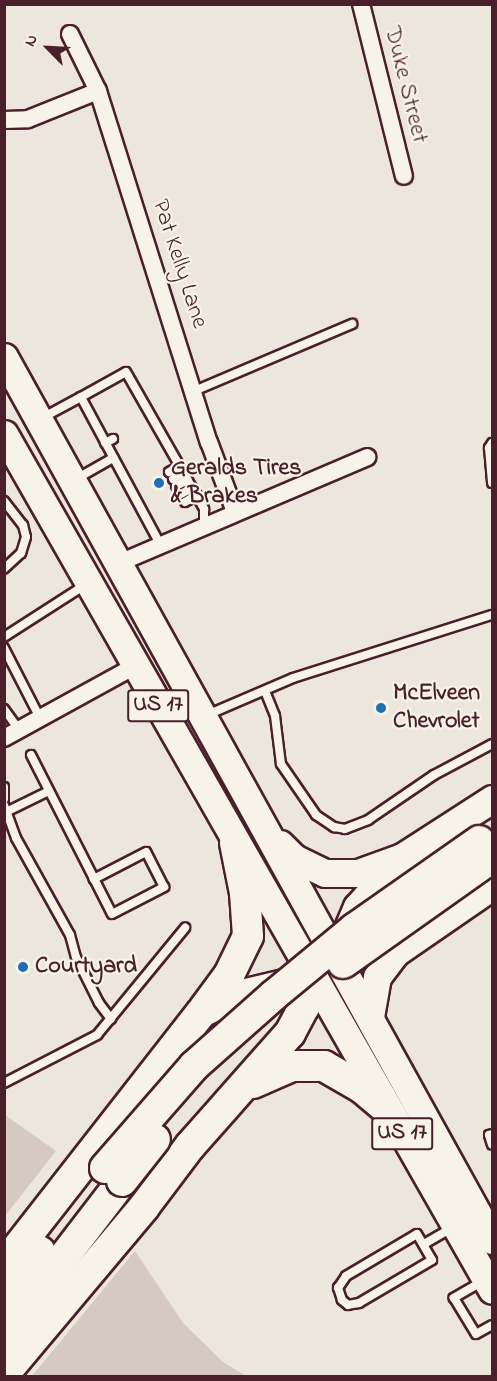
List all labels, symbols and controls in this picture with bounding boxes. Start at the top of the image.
north arrow [18,18,78,78]
street label: Duke Street [377,24,433,146]
text: N [18,31,45,50]
street label: Pat Kelly Lane [145,196,213,332]
place label: Geralds Tires & Brakes [171,455,301,511]
marker: Geralds Tires & Brakes [152,476,166,490]
place label: McElveen Chevrolet [393,680,480,736]
road number: US 17 [126,687,190,725]
marker: McElveen Chevrolet [374,701,388,715]
place label: Courtyard [35,953,137,981]
marker: Courtyard [16,960,30,974]
road number: US 17 [370,1115,434,1153]

